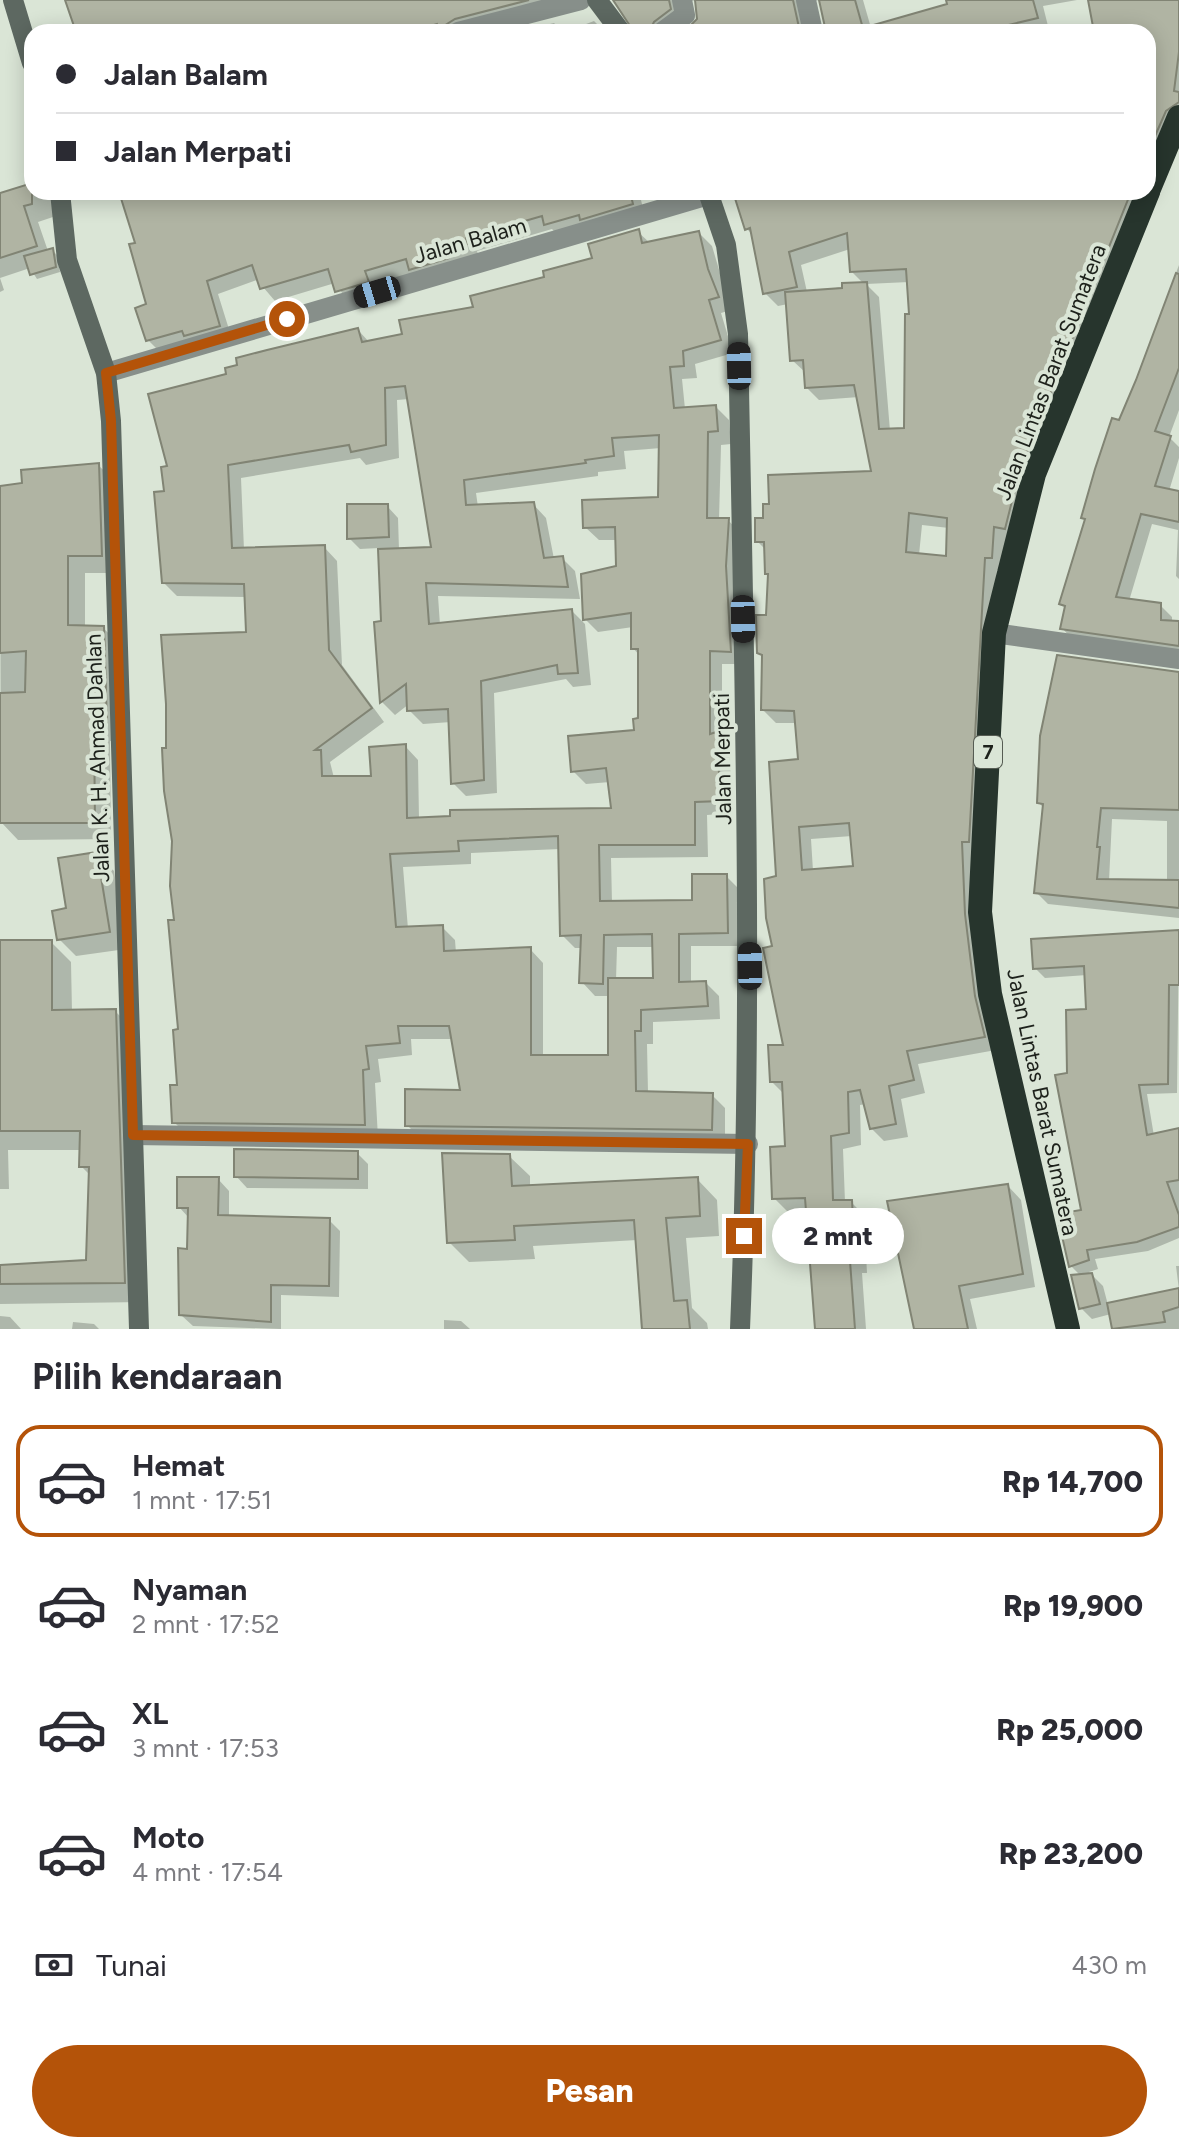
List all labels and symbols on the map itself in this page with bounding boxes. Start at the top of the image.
street label: Jalan Balam [411,212,529,269]
street label: Jalan Lintas Barat Sumatera [989,240,1112,504]
car [351,274,403,310]
route start [269,301,305,337]
car [727,342,751,390]
car [731,595,755,643]
street label: Jalan K. H. Ahmad Dahlan [80,633,115,883]
street label: Jalan Merpati [708,693,737,825]
road number: 7 [974,736,1002,768]
car [738,942,762,990]
street label: Jalan Lintas Barat Sumatera [1001,966,1084,1238]
callout: 2 mnt [772,1208,904,1264]
route end [726,1218,762,1254]

